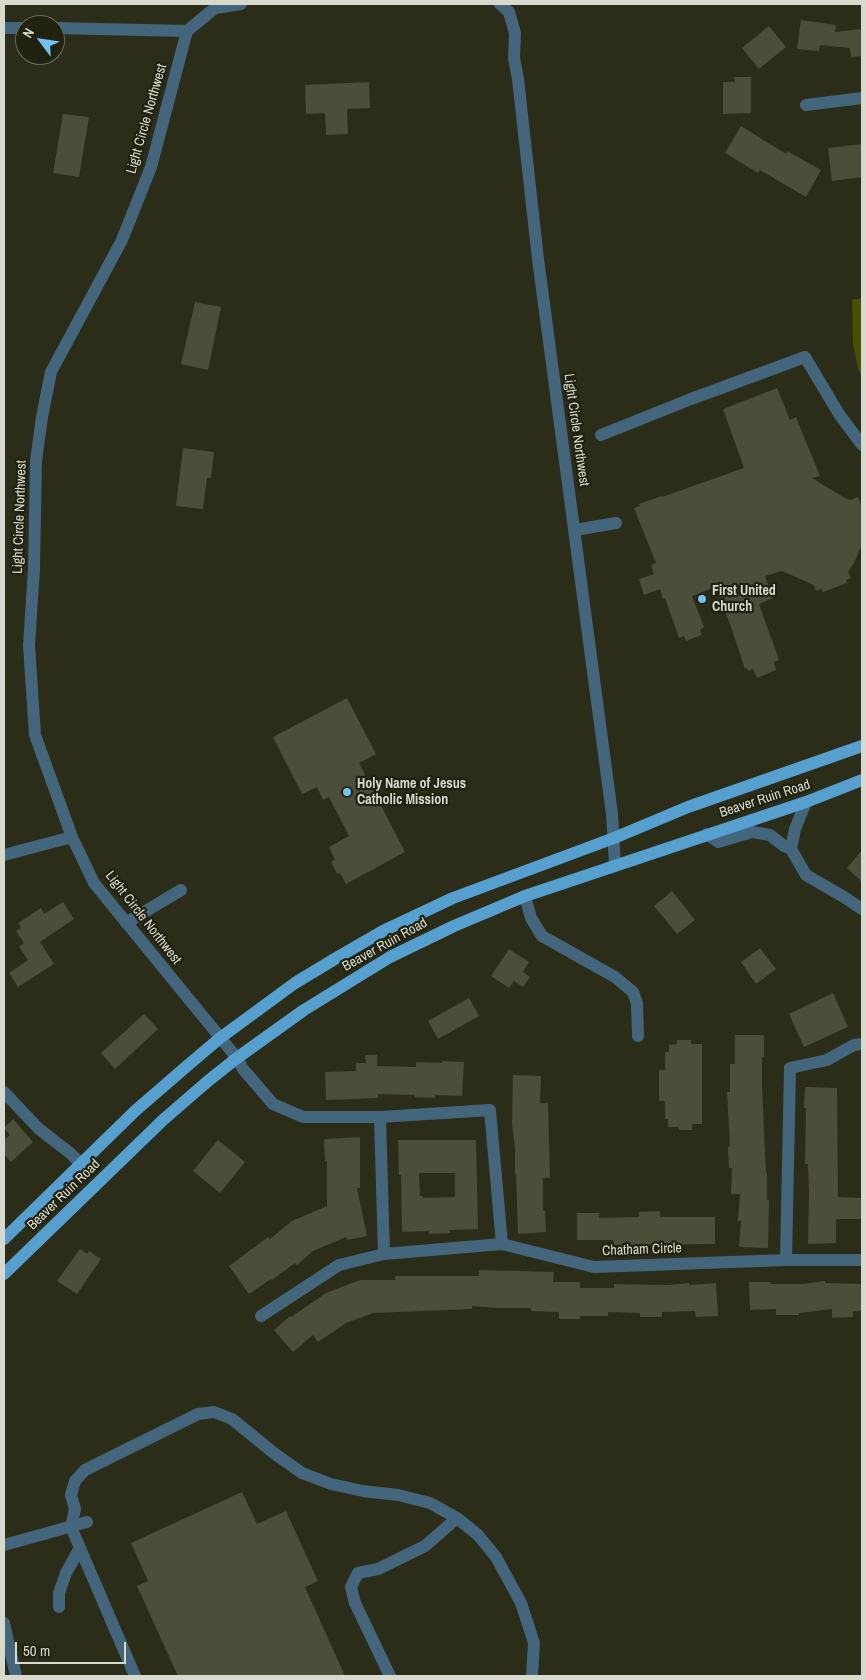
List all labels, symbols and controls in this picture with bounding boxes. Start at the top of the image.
north arrow [15,15,65,65]
text: N [18,25,38,41]
street label: Light Circle Northwest [123,62,171,176]
street label: Light Circle Northwest [560,373,592,487]
street label: Light Circle Northwest [10,460,30,574]
place label: First United Church [712,583,776,616]
marker: First United Church [696,593,708,605]
place label: Holy Name of Jesus Catholic Mission [357,776,466,809]
street label: Beaver Ruin Road [717,776,813,822]
marker: Holy Name of Jesus Catholic Mission [341,786,353,798]
street label: Light Circle Northwest [101,868,185,968]
street label: Beaver Ruin Road [340,915,430,975]
street label: Beaver Ruin Road [24,1156,104,1234]
street label: Chatham Circle [602,1240,682,1260]
scale bar [18,1632,129,1664]
text: 50 m [23,1640,50,1661]

